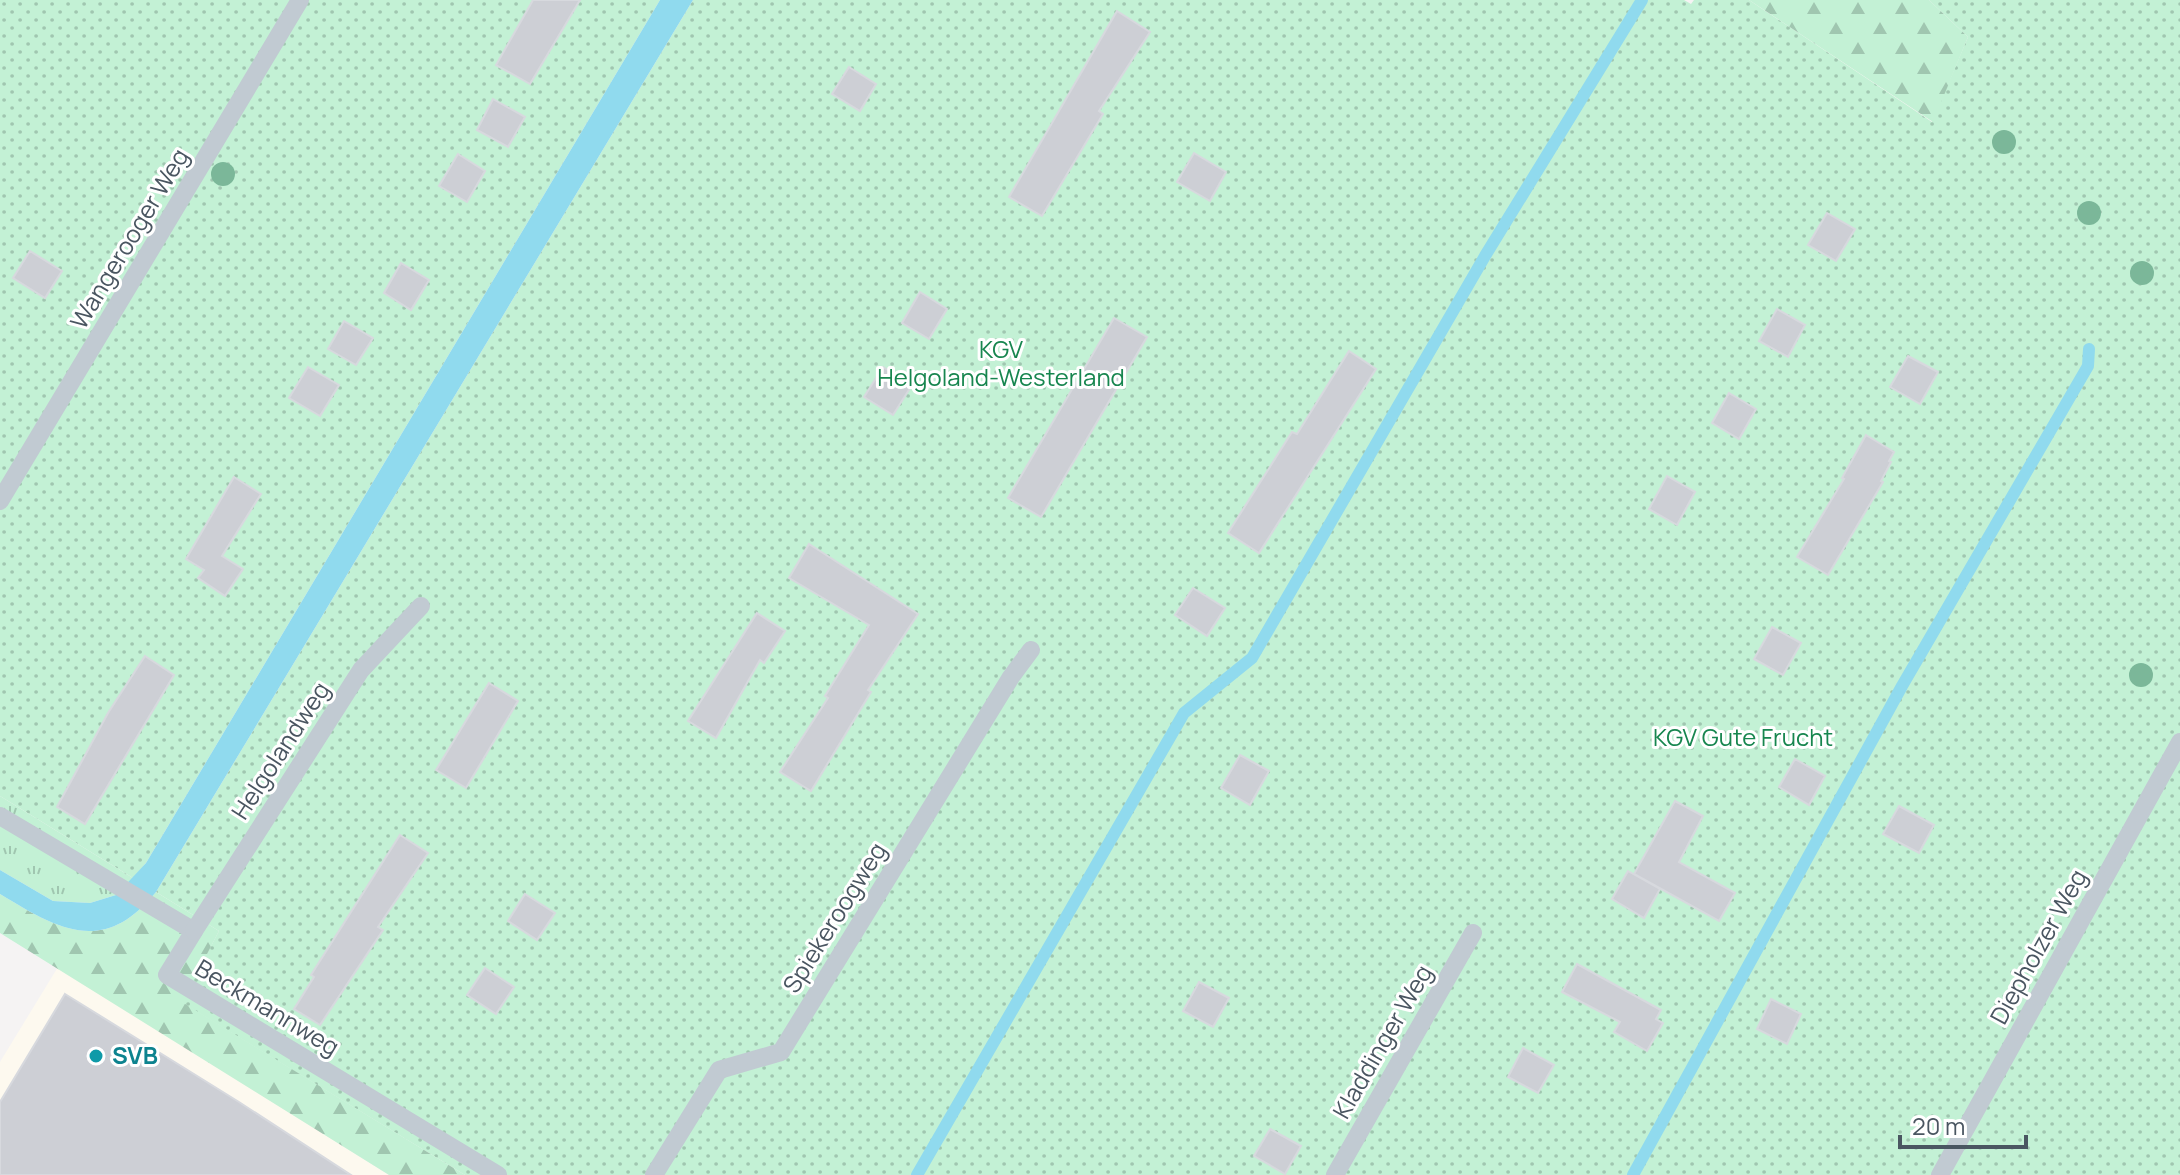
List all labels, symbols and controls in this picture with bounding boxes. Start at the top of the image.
street label: Wangerooger Weg [62,142,196,335]
park label: KGV Helgoland-Westerland [877,332,1125,393]
street label: Helgolandweg [223,675,337,825]
park label: KGV Gute Frucht [1653,720,1833,753]
street label: Spiekeroogweg [774,836,893,999]
street label: Diepholzer Weg [1982,863,2094,1030]
street label: Beckmannweg [190,951,346,1063]
street label: Kladdinger Weg [1324,958,1439,1124]
place label: SVB [112,1038,158,1071]
marker: SVB [87,1047,105,1065]
scale bar [1900,1099,2026,1149]
text: 20 m [1912,1109,1965,1142]

